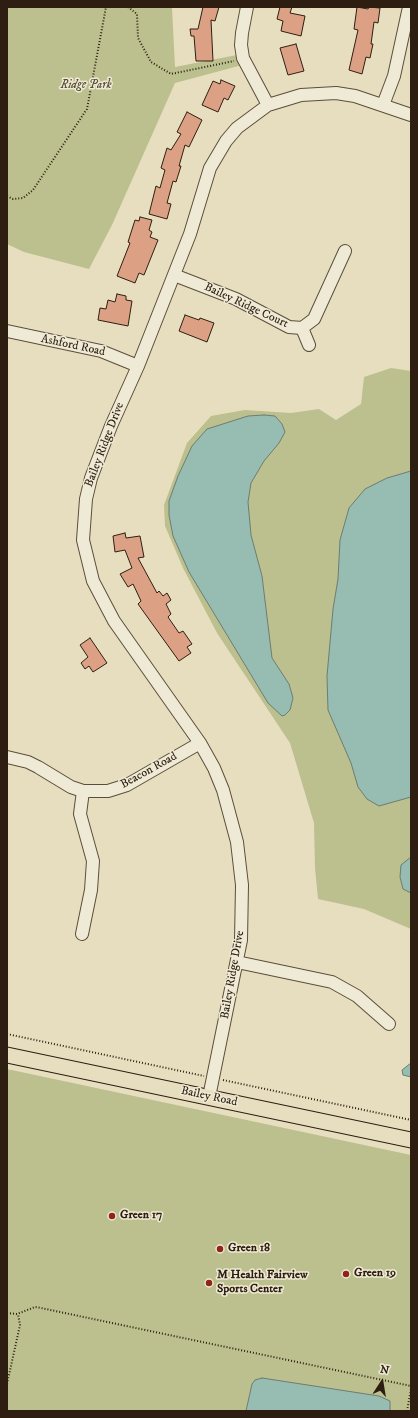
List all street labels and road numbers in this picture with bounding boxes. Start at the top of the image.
street label: Bailey Ridge Court [202,280,290,332]
street label: Ashford Road [40,332,106,360]
street label: Bailey Ridge Drive [82,401,128,489]
street label: Beacon Road [118,750,180,792]
street label: Bailey Ridge Drive [218,930,248,1020]
street label: Bailey Road [179,1084,239,1110]

